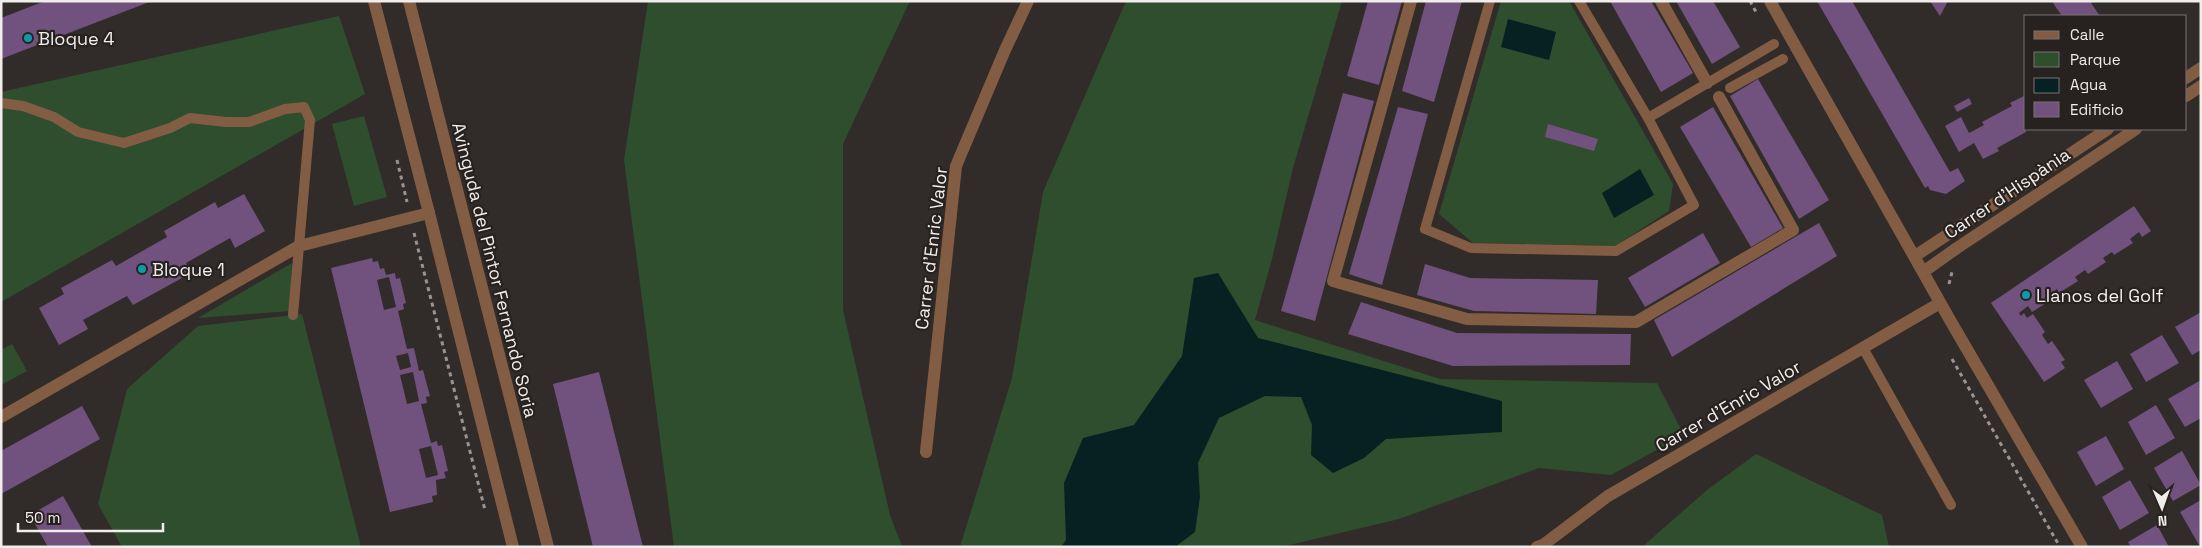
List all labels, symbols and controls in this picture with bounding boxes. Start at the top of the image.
legend [2024,15,2187,130]
text: Calle [2070,25,2105,44]
place label: Bloque 4 [38,27,115,50]
marker: Bloque 4 [22,32,34,44]
text: Parque [2070,50,2121,69]
text: Agua [2070,75,2107,94]
text: Edificio [2070,100,2124,119]
street label: Avinguda del Pintor Fernando Soria [447,120,543,420]
street label: Carrer d'Hispània [1940,142,2074,244]
street label: Carrer d'Enric Valor [910,165,952,331]
place label: Bloque 1 [152,258,225,281]
marker: Bloque 1 [136,263,148,275]
place label: Llanos del Golf [2036,284,2164,307]
marker: Llanos del Golf [2020,289,2032,301]
street label: Carrer d'Enric Valor [1651,355,1805,457]
north arrow [2137,483,2187,533]
scale bar [18,500,162,532]
text: 50 m [25,508,60,527]
text: N [2157,512,2167,530]

